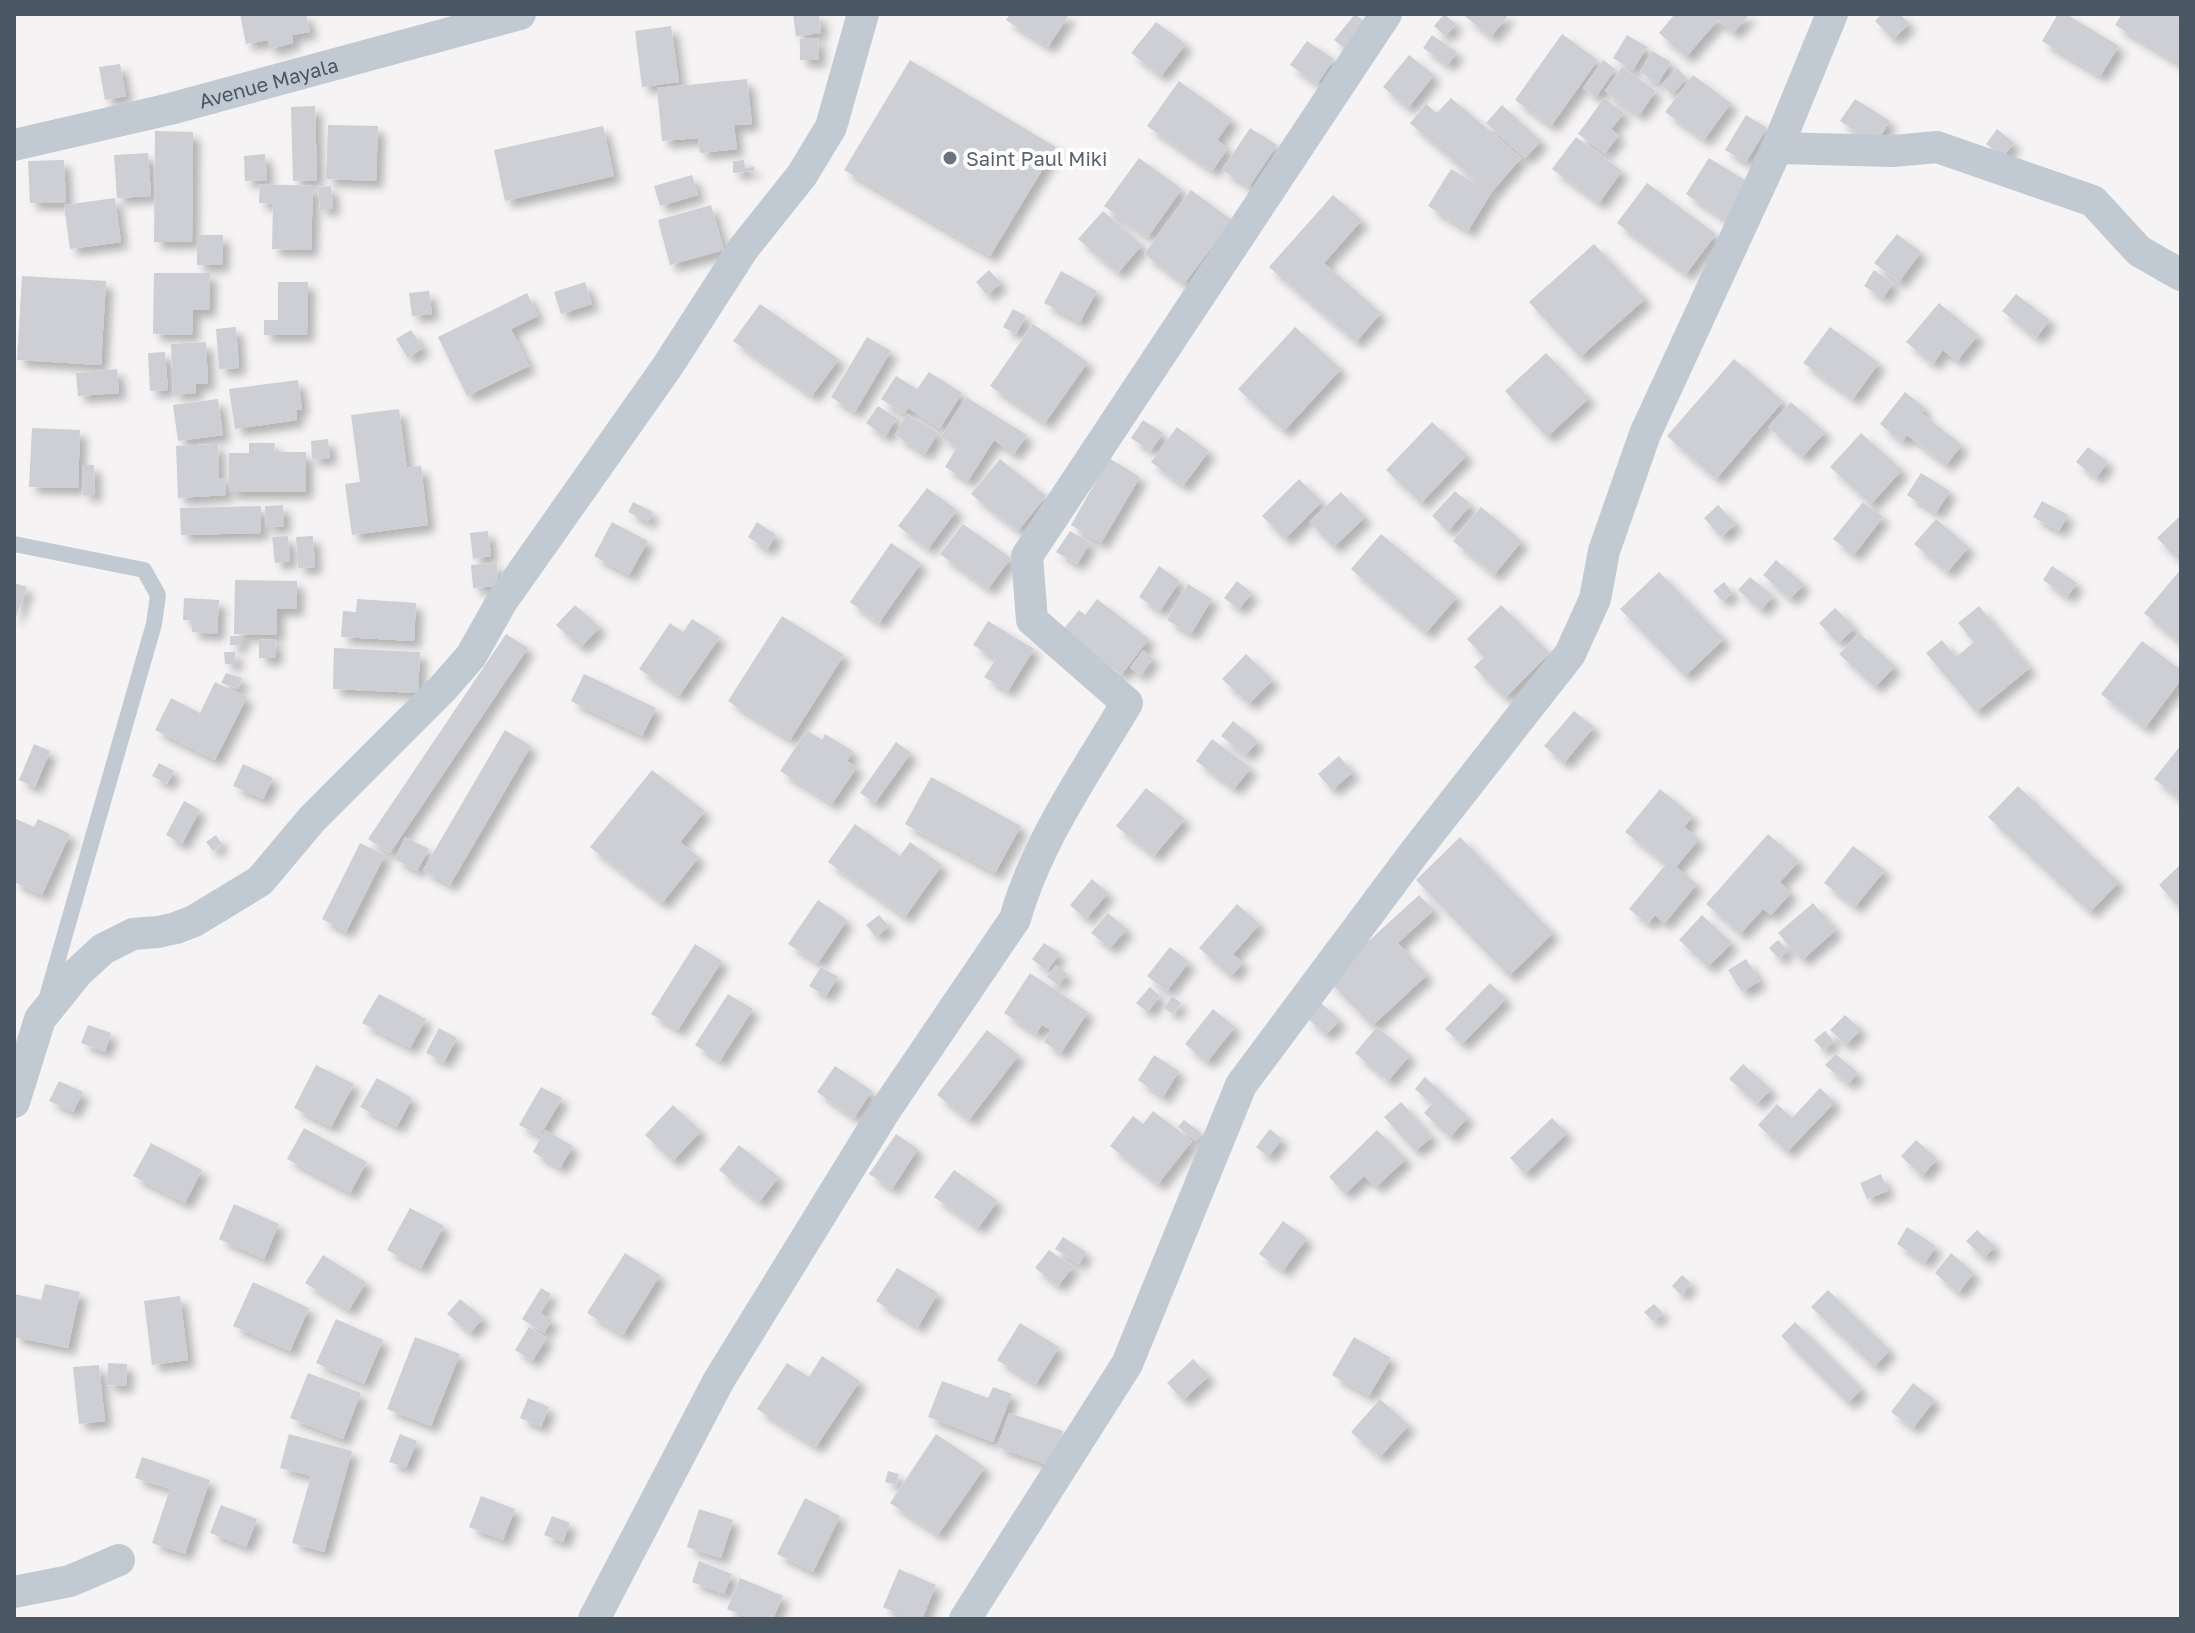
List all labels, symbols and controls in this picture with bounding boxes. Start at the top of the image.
street label: Avenue Mayala [196,52,341,113]
place label: Saint Paul Miki [966,146,1107,170]
marker: Saint Paul Miki [941,149,959,167]

